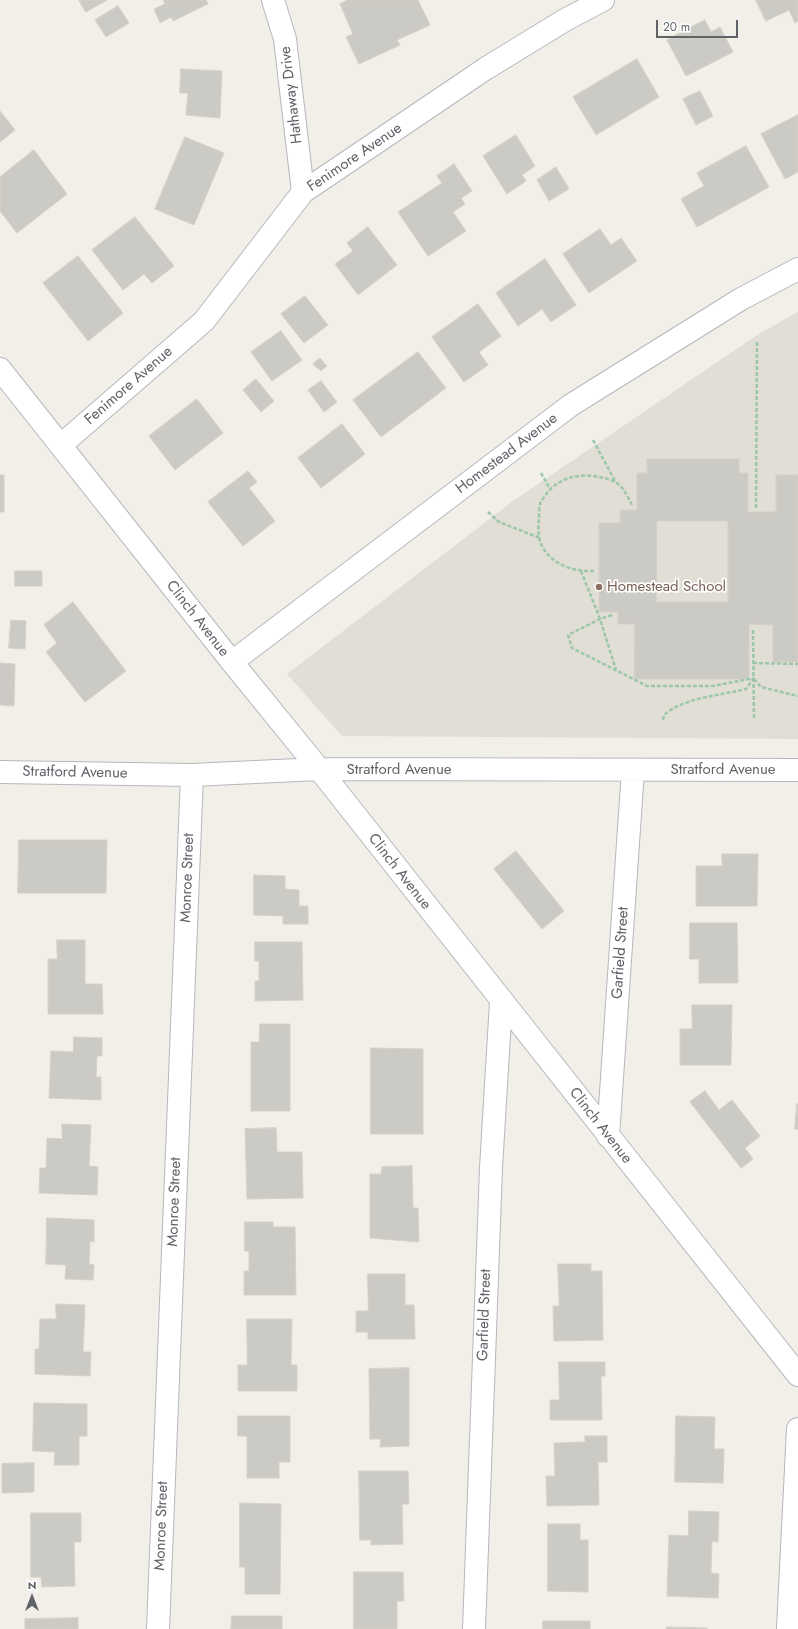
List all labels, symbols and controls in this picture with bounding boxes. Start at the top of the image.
scale bar [658,12,740,38]
text: 20 m [663,18,690,36]
street label: Hathaway Drive [277,45,307,145]
street label: Fenimore Avenue [304,120,406,196]
street label: Fenimore Avenue [81,343,177,429]
street label: Homestead Avenue [453,410,561,498]
street label: Clinch Avenue [162,577,232,661]
place label: Homestead School [607,578,726,596]
marker: Homestead School [594,582,604,592]
street label: Stratford Avenue [346,761,452,779]
street label: Stratford Avenue [670,761,776,779]
street label: Stratford Avenue [22,763,128,783]
street label: Clinch Avenue [364,830,434,914]
street label: Monroe Street [177,833,199,923]
street label: Garfield Street [609,906,633,1000]
street label: Clinch Avenue [565,1084,635,1168]
street label: Monroe Street [164,1157,186,1247]
street label: Garfield Street [474,1269,496,1361]
street label: Monroe Street [151,1481,173,1571]
north arrow [12,1577,52,1617]
text: N [28,1577,36,1593]

